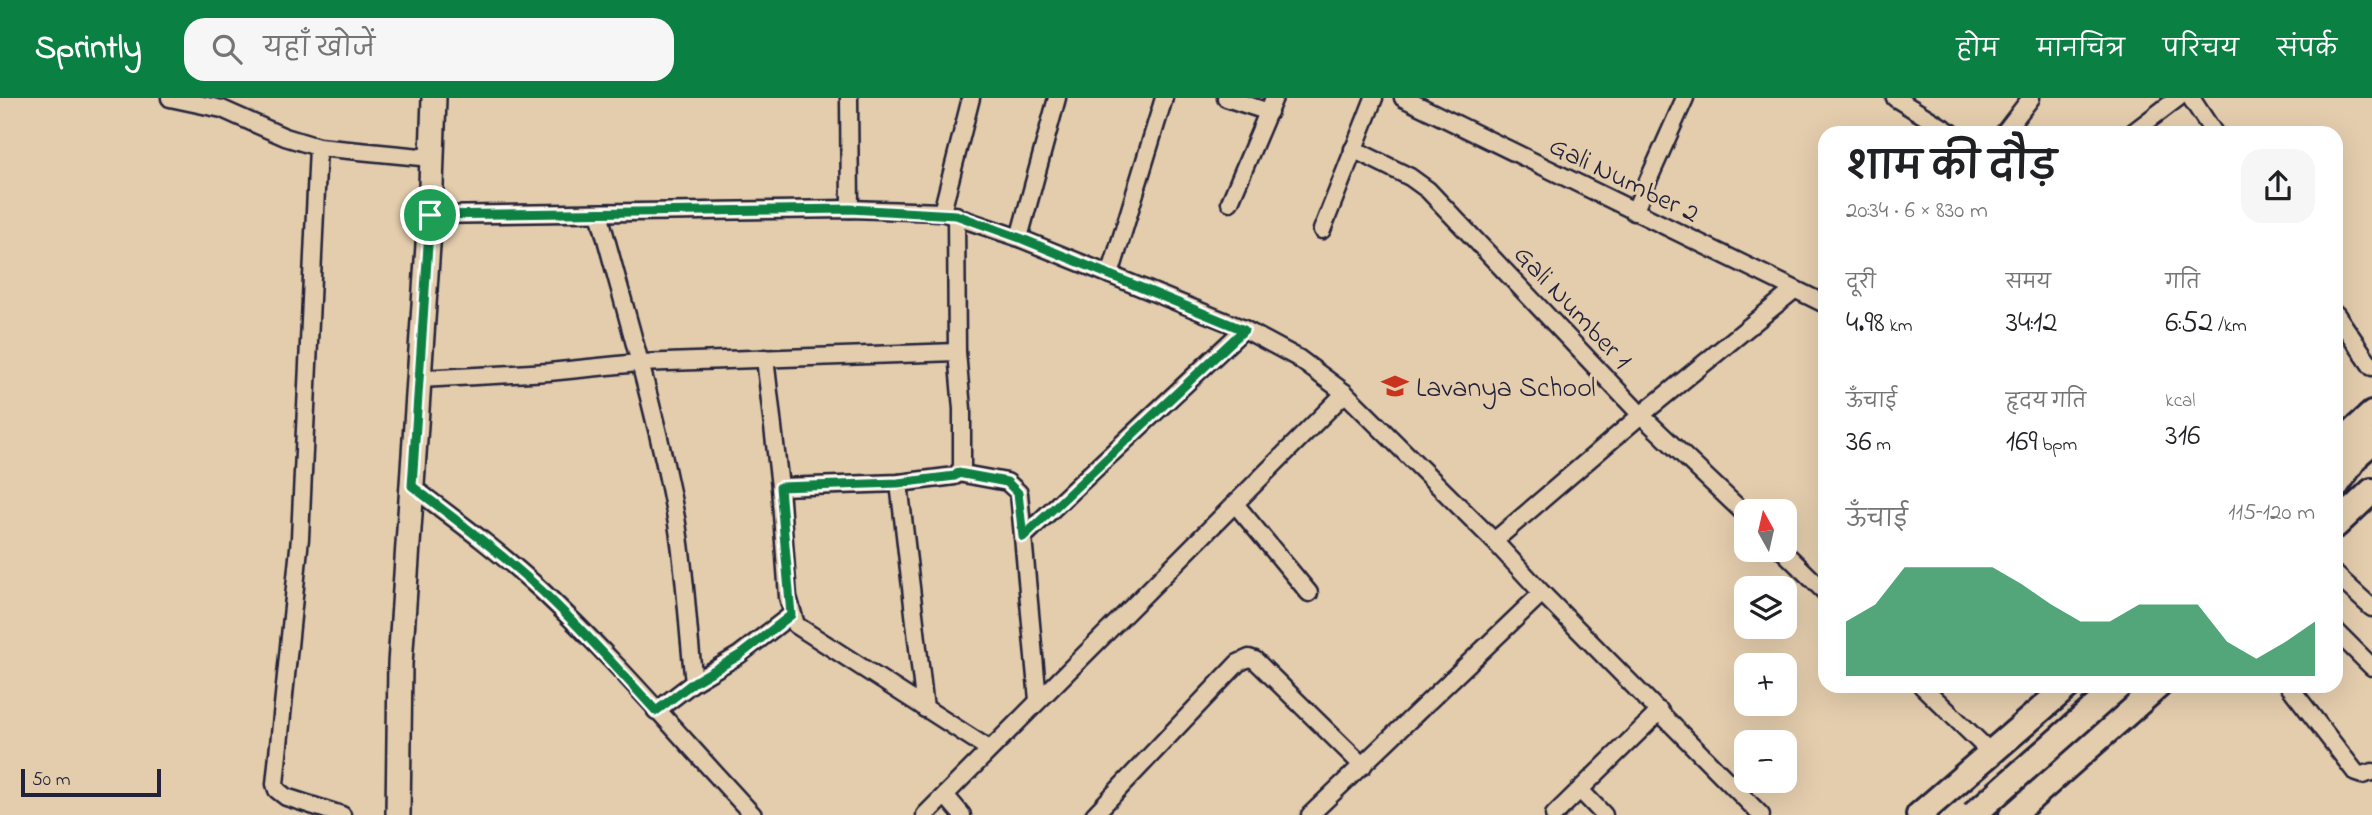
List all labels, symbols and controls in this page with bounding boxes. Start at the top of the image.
search box [184,18,674,81]
text: Sprintly [35,25,142,73]
icon: search [208,30,246,68]
text: यहाँ खोजें [264,31,375,69]
text: होम [1956,33,1999,68]
text: मानचित्र [2037,33,2125,68]
text: परिचय [2163,33,2239,68]
text: संपर्क [2277,33,2337,68]
street label: Gali Number 2 [1541,127,1706,235]
text: शाम की दौड़ [1846,141,2057,197]
button: share [2241,149,2315,223]
pin [400,185,460,245]
text: 20:34 · 6 × 830 m [1846,195,1988,228]
icon: arrive [411,196,449,234]
street label: Gali Number 1 [1503,237,1640,380]
text: दूरी [1846,270,1876,297]
text: समय [2006,270,2051,297]
text: गति [2165,270,2200,297]
text: 4.98 [1846,302,1885,346]
text: 34:12 [2006,302,2057,346]
text: 6:52 [2165,302,2213,346]
text: km [1885,313,1913,340]
text: /km [2213,313,2247,340]
place label: Lavanya School [1416,369,1596,410]
school or university icon: Lavanya School [1380,371,1410,401]
text: kcal [2165,388,2196,415]
text: ऊँचाई [1846,389,1897,416]
text: हृदय गति [2006,389,2086,416]
text: 316 [2165,415,2200,459]
text: 36 [1846,421,1872,465]
text: 169 [2006,421,2037,465]
text: m [1872,432,1891,459]
text: bpm [2037,432,2077,459]
text: 115–120 m [2228,497,2315,530]
north arrow [1734,499,1797,562]
map controls [1734,499,1797,793]
text: ऊँचाई [1846,504,1908,537]
button: layers [1734,576,1797,639]
button: + [1734,653,1797,716]
button: − [1734,730,1797,793]
scale bar [21,766,161,798]
text: 50 m [32,767,71,794]

